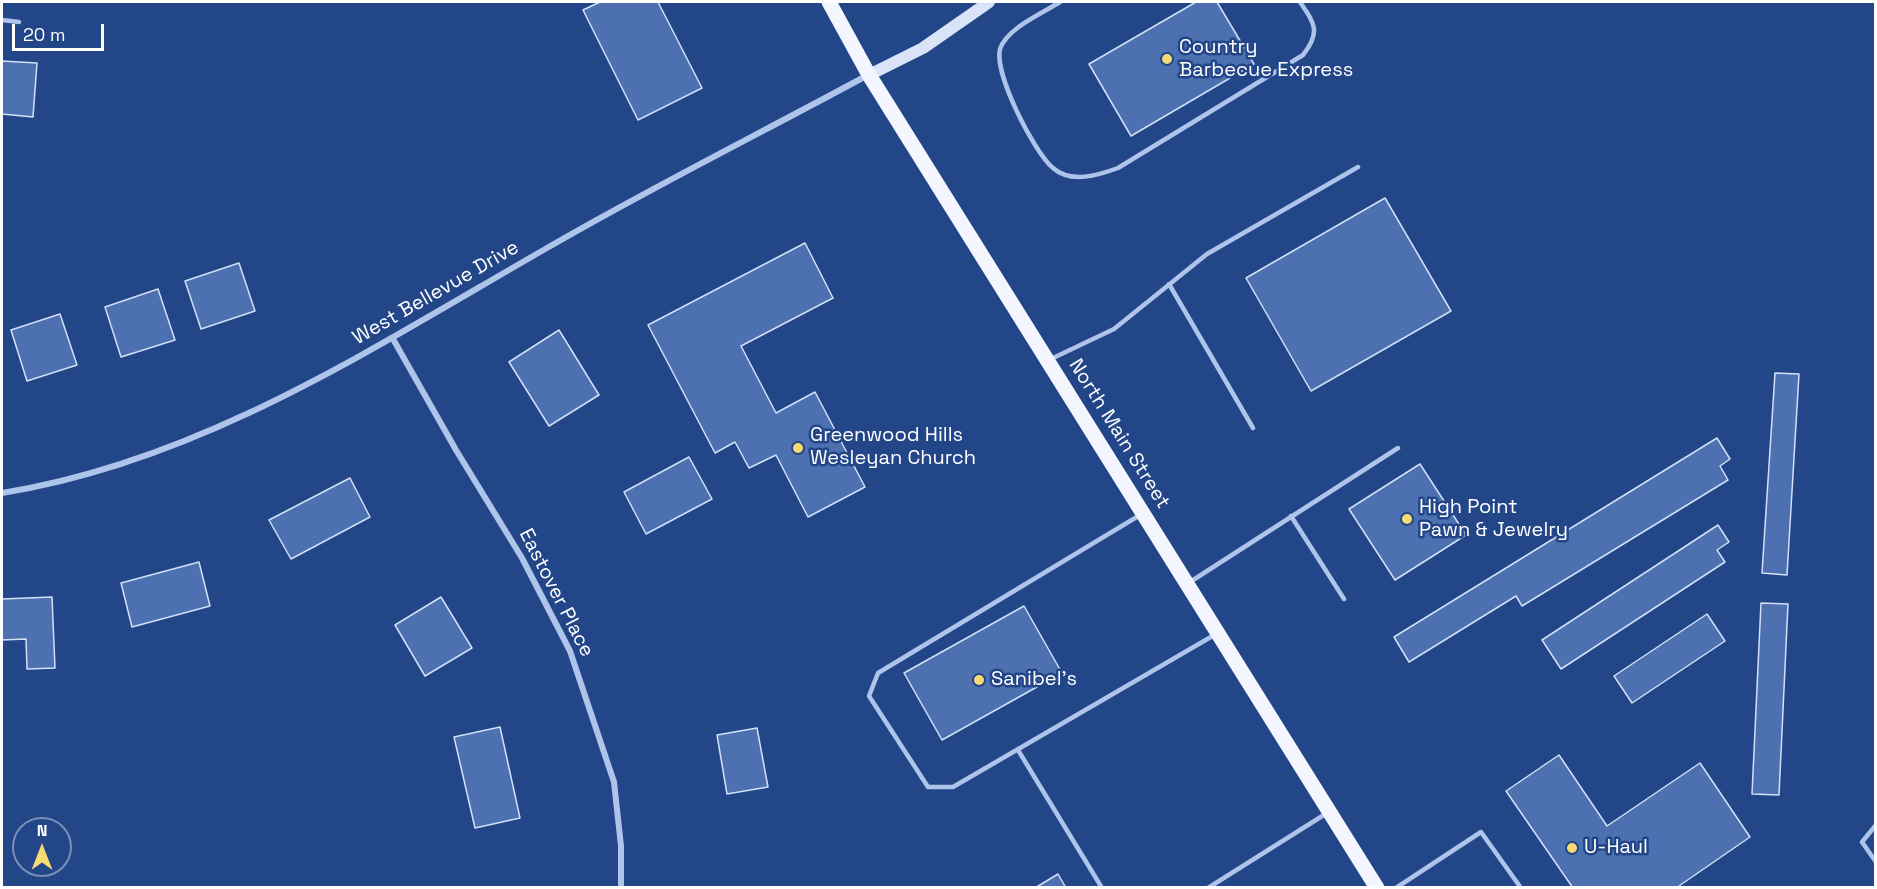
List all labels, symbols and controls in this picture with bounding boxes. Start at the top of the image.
scale bar [15,12,106,50]
text: 20 m [23,23,66,46]
place label: Country Barbecue Express [1179,36,1353,83]
marker: Country Barbecue Express [1160,52,1174,66]
street label: West Bellevue Drive [349,236,523,350]
street label: North Main Street [1063,355,1175,513]
place label: Greenwood Hills Wesleyan Church [810,424,976,471]
marker: Greenwood Hills Wesleyan Church [791,441,805,455]
place label: High Point Pawn & Jewelry [1419,496,1568,543]
marker: High Point Pawn & Jewelry [1400,512,1414,526]
street label: Eastover Place [513,525,599,661]
place label: Sanibel's [991,668,1077,692]
marker: Sanibel's [972,673,986,687]
north arrow [12,817,72,877]
text: N [37,820,47,841]
place label: U-Haul [1584,836,1648,860]
marker: U-Haul [1565,841,1579,855]

